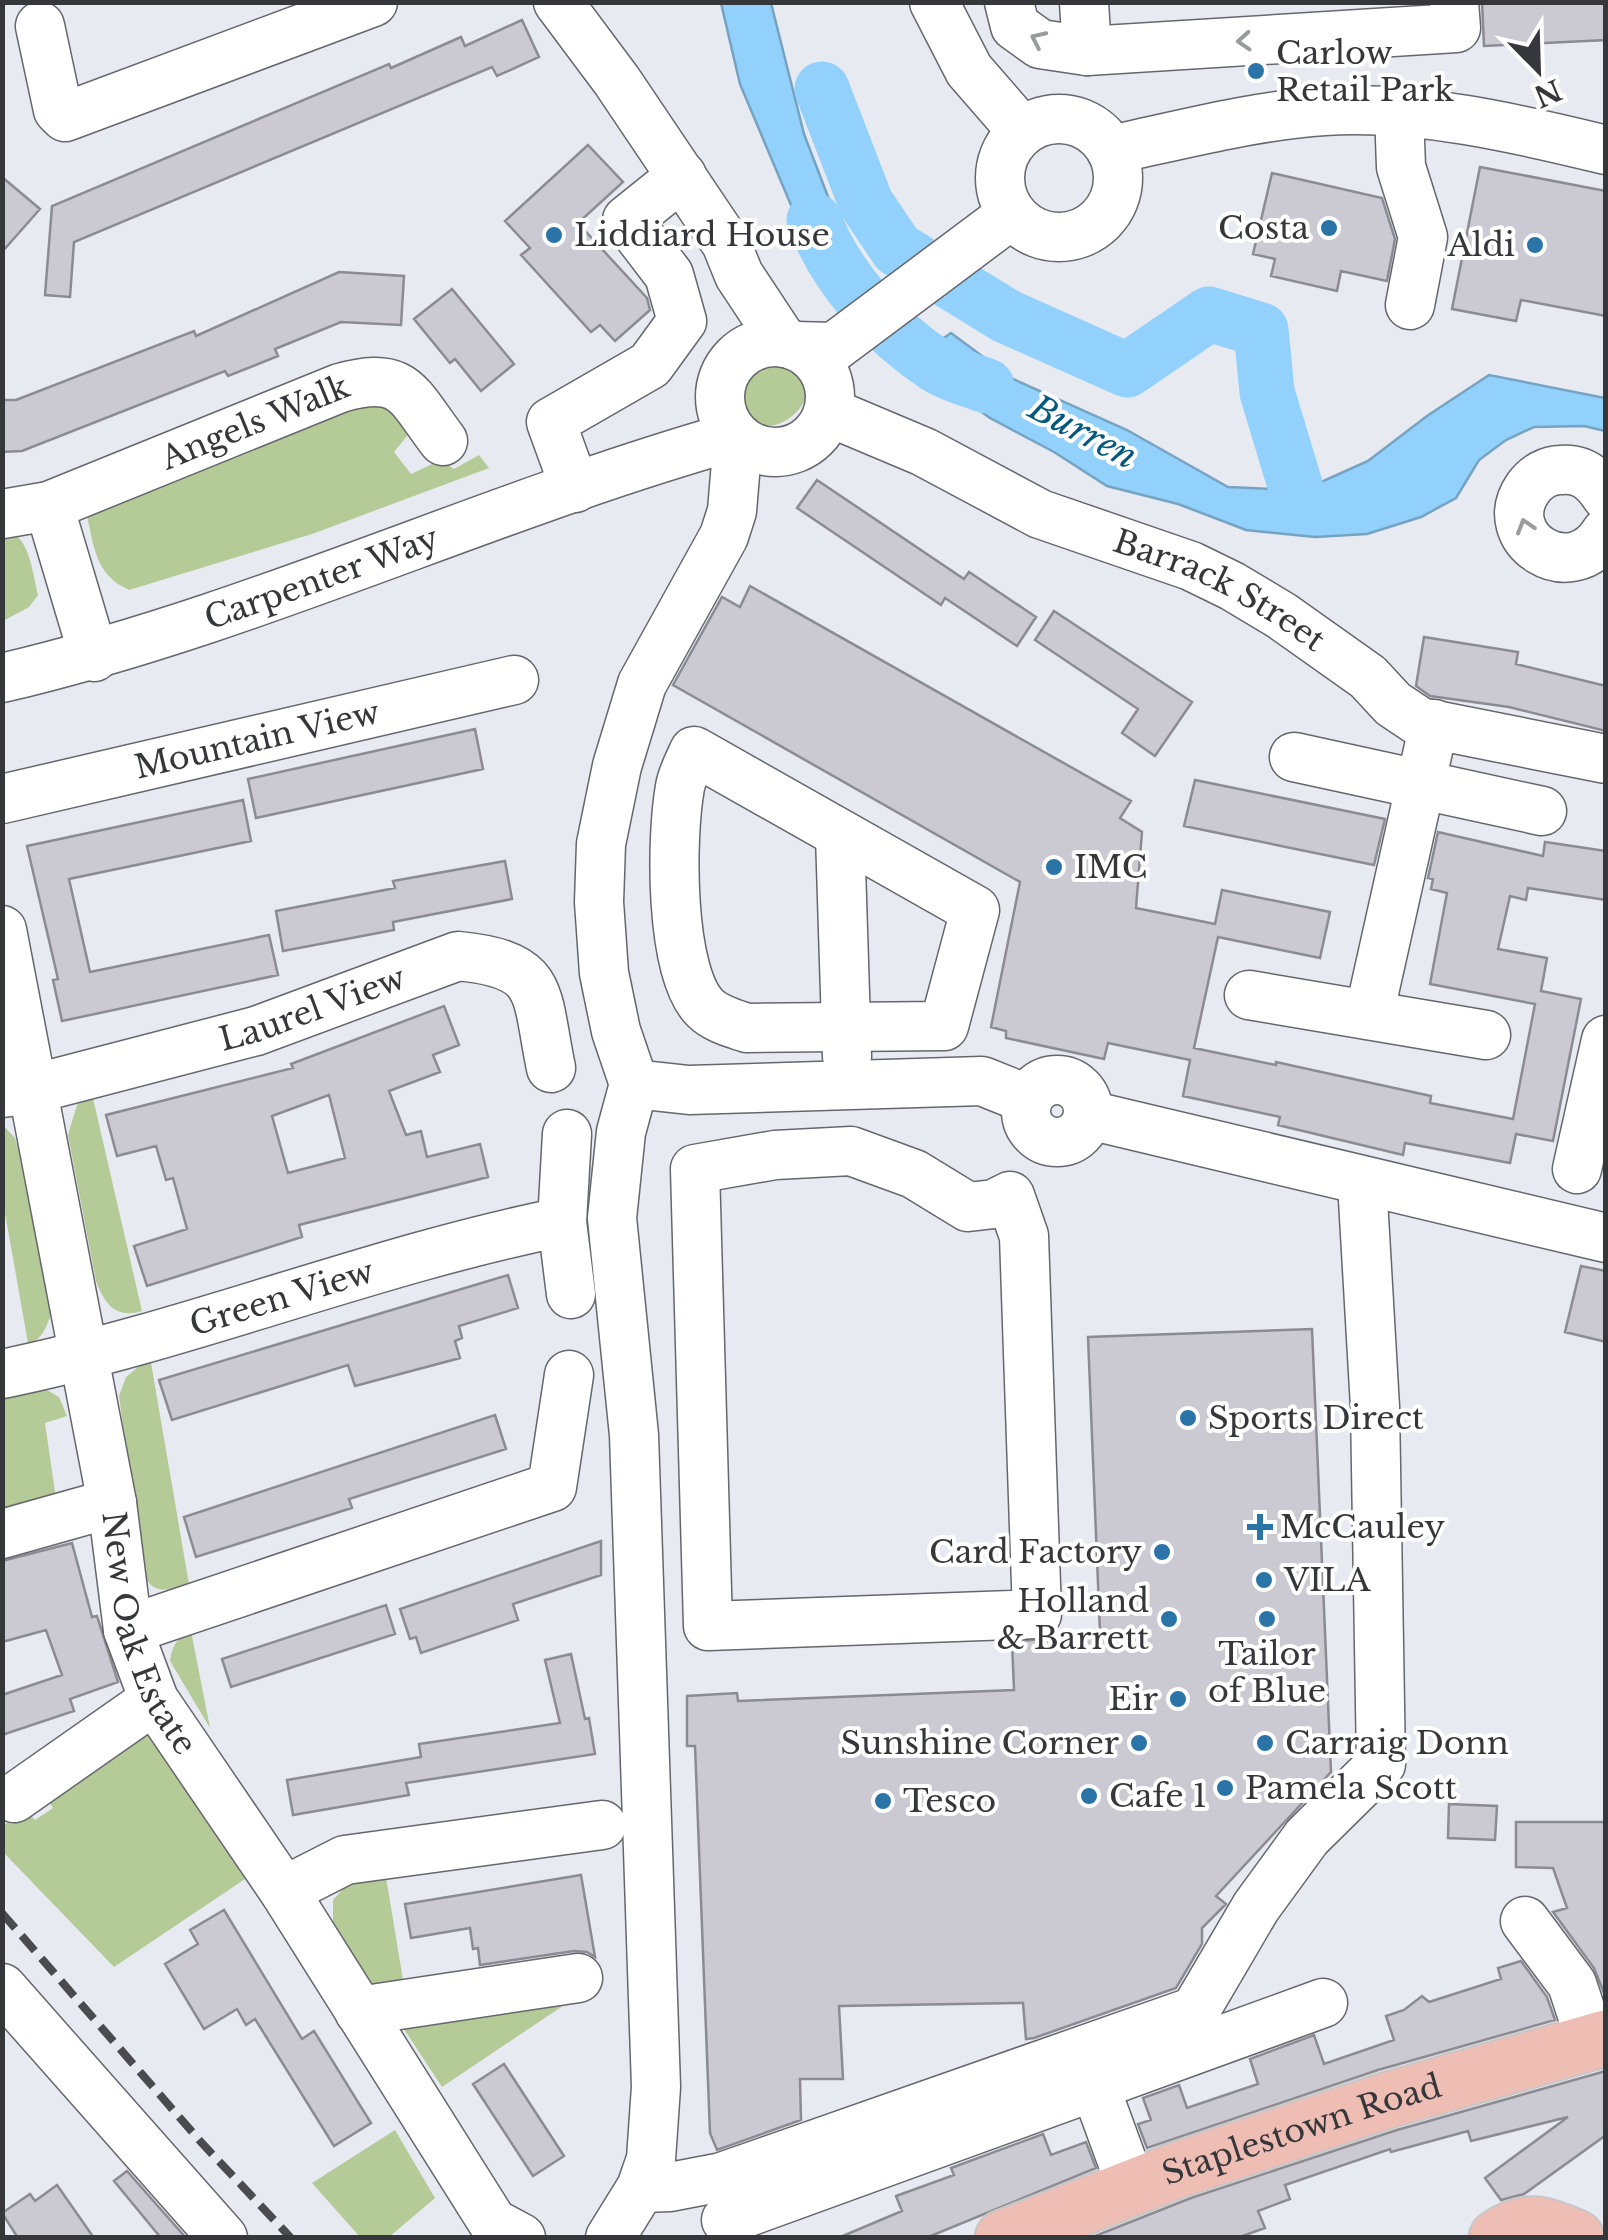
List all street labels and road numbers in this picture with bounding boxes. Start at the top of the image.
street label: Angels Walk [154,366,355,479]
street label: Carpenter Way [199,517,445,638]
street label: Barrack Street [1108,521,1333,660]
street label: Mountain View [131,692,384,787]
street label: Laurel View [215,957,411,1060]
street label: Green View [185,1251,378,1345]
street label: New Oak Estate [93,1509,205,1762]
street label: Staplestown Road [1156,2066,1446,2194]

